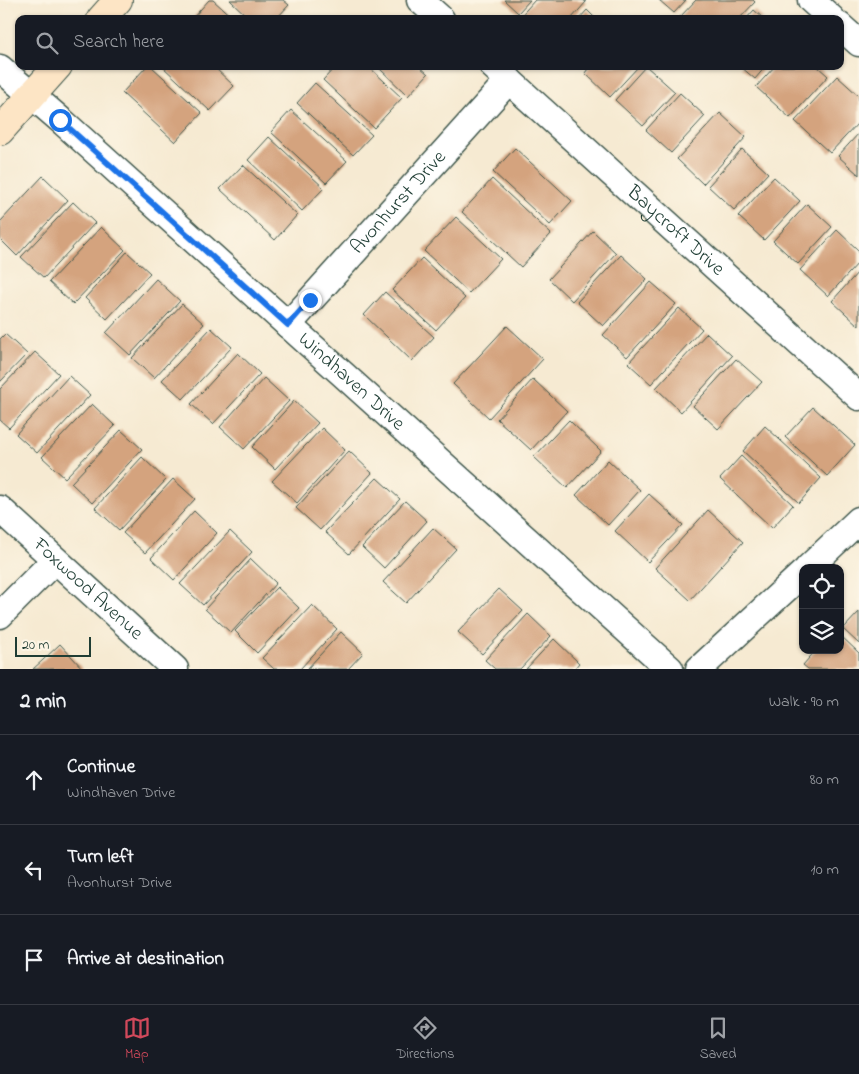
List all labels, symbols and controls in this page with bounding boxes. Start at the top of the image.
search box [15,15,844,70]
icon: search [33,29,61,57]
text: Search here [73,29,164,56]
route start [49,109,72,132]
street label: Avonhurst Drive [344,144,453,261]
street label: Baycroft Drive [619,178,731,283]
route end [299,289,322,312]
street label: Windhaven Drive [291,326,411,438]
street label: Foxwood Avenue [25,531,149,647]
map controls [799,564,844,654]
button: locate [799,564,844,609]
button: layers [799,609,844,654]
scale bar [15,634,91,657]
text: 20 m [22,635,49,656]
text: 2 min [20,687,66,717]
text: Walk · 90 m [769,690,839,714]
text: Continue [67,754,135,781]
icon: ahead [20,766,48,794]
text: 80 m [810,768,839,792]
text: Windhaven Drive [67,781,175,805]
text: Turn left [67,844,134,871]
icon: left [20,856,48,884]
text: 10 m [811,858,839,882]
text: Avonhurst Drive [67,871,172,895]
icon: arrive [20,946,48,974]
text: Arrive at destination [67,946,224,973]
tab: Map [123,1014,151,1065]
tab: Directions [396,1014,454,1065]
tab: Saved [700,1014,736,1065]

